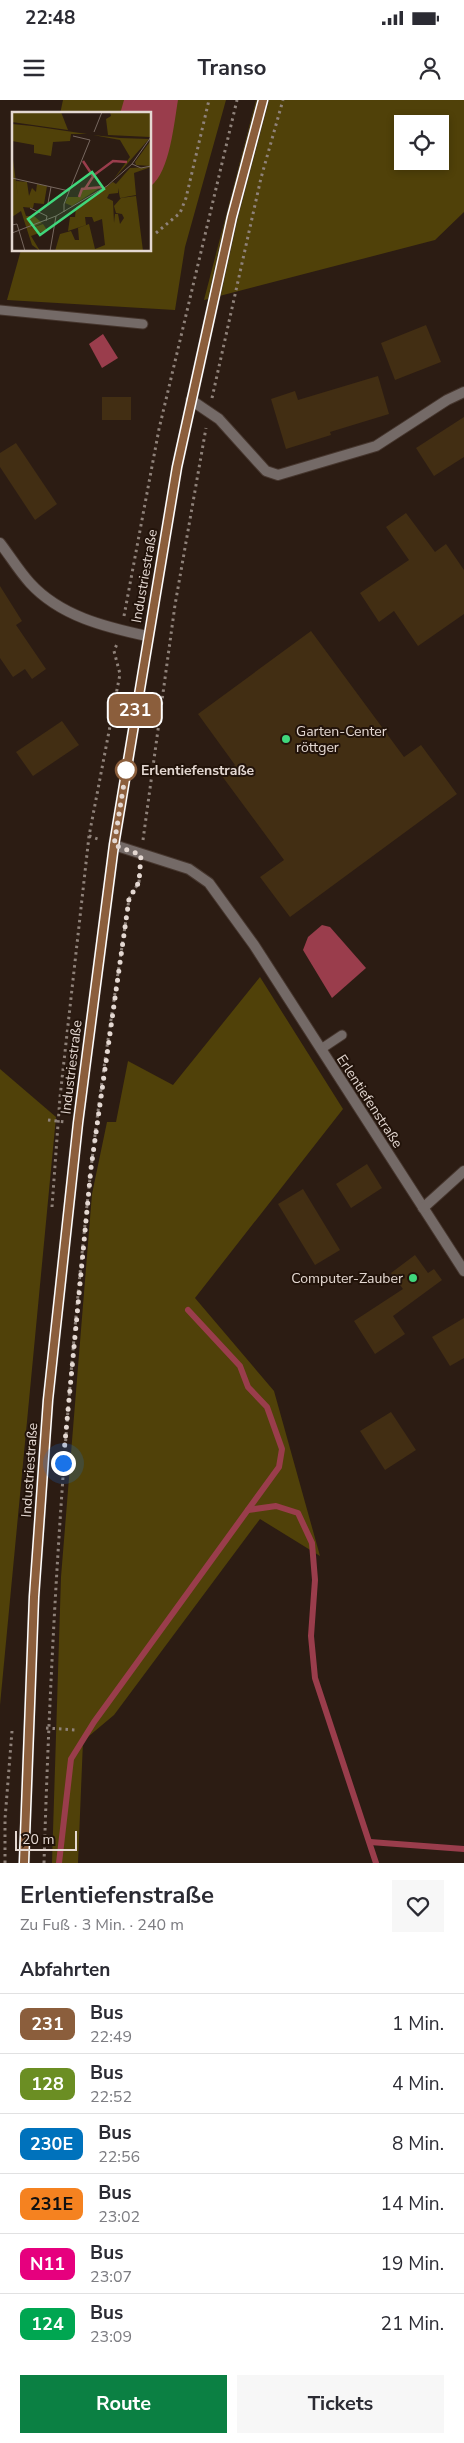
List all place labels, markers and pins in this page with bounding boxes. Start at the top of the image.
place label: Garten-Center röttger [296,722,387,757]
marker: Garten-Center röttger [280,733,292,745]
marker: Erlentiefenstraße [115,759,137,781]
place label: Erlentiefenstraße [141,761,255,780]
place label: Computer-Zauber [291,1269,403,1288]
marker: Computer-Zauber [407,1272,419,1284]

